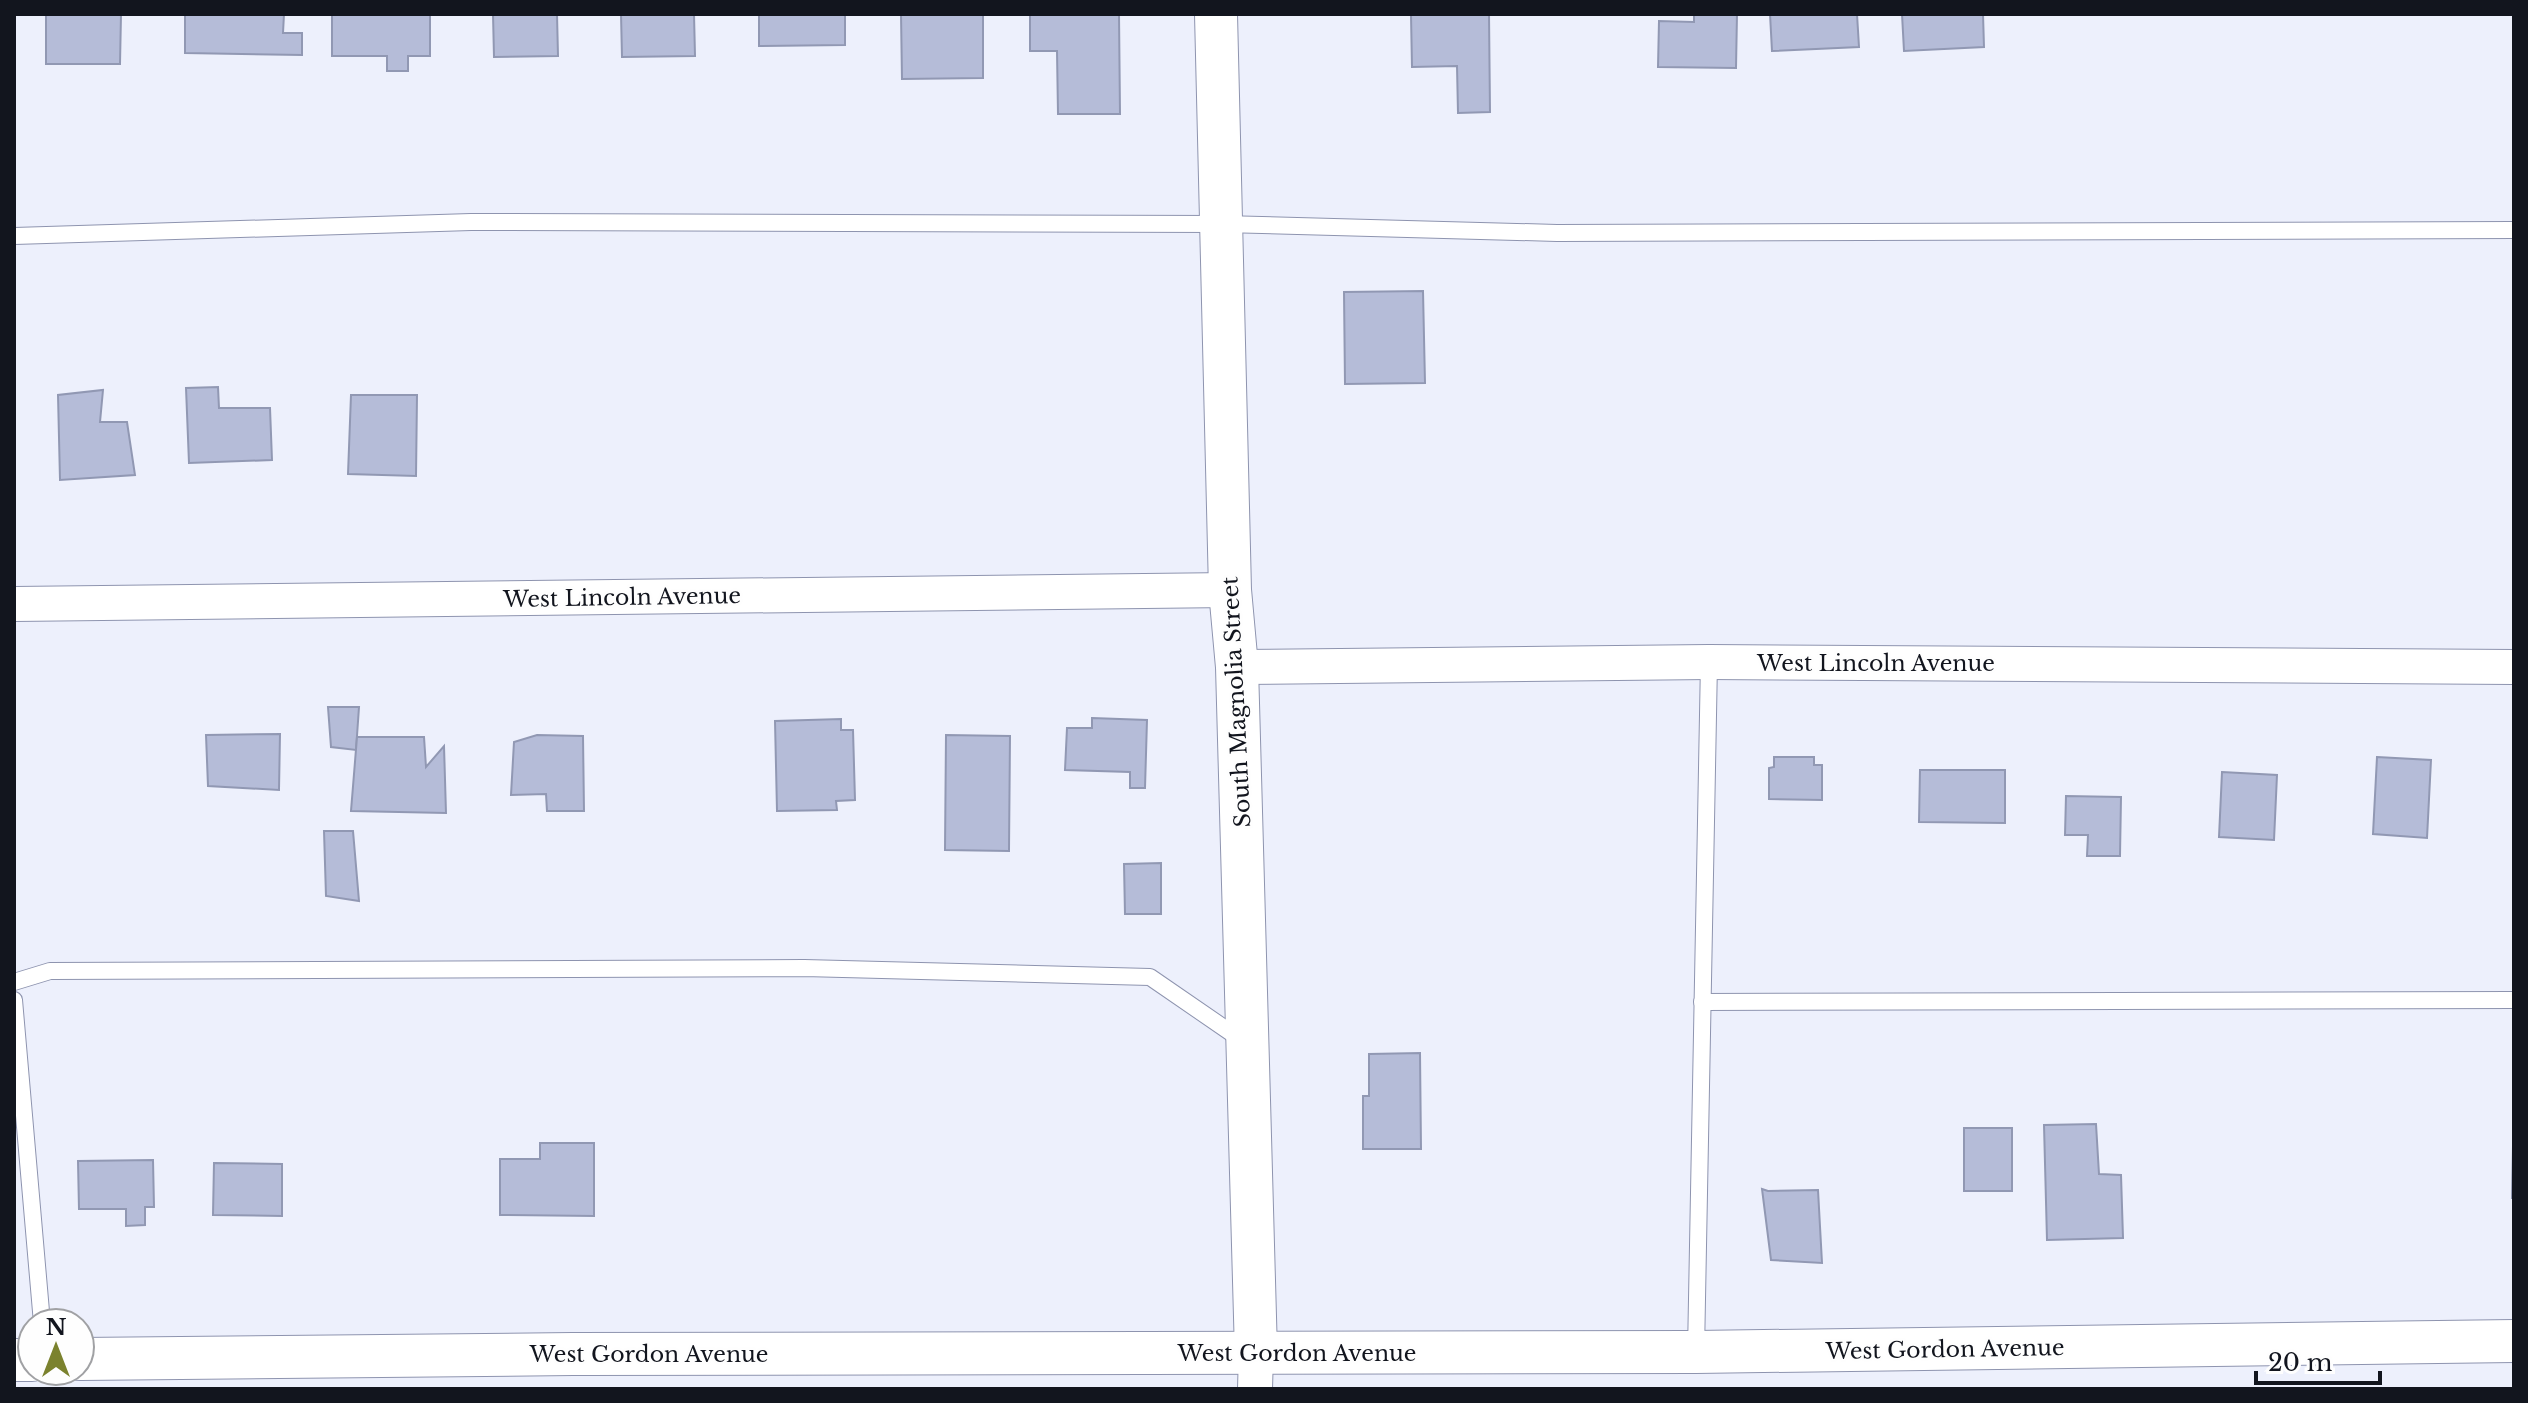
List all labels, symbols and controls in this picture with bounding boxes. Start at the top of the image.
street label: South Magnolia Street [1216,575,1257,828]
street label: West Lincoln Avenue [502,582,741,613]
street label: West Lincoln Avenue [1756,650,1995,677]
north arrow [16,1307,96,1387]
text: N [46,1314,67,1341]
street label: West Gordon Avenue [1824,1334,2065,1365]
scale bar [2256,1335,2380,1385]
street label: West Gordon Avenue [1177,1340,1416,1367]
street label: West Gordon Avenue [529,1341,768,1368]
text: 20 m [2268,1348,2333,1377]

